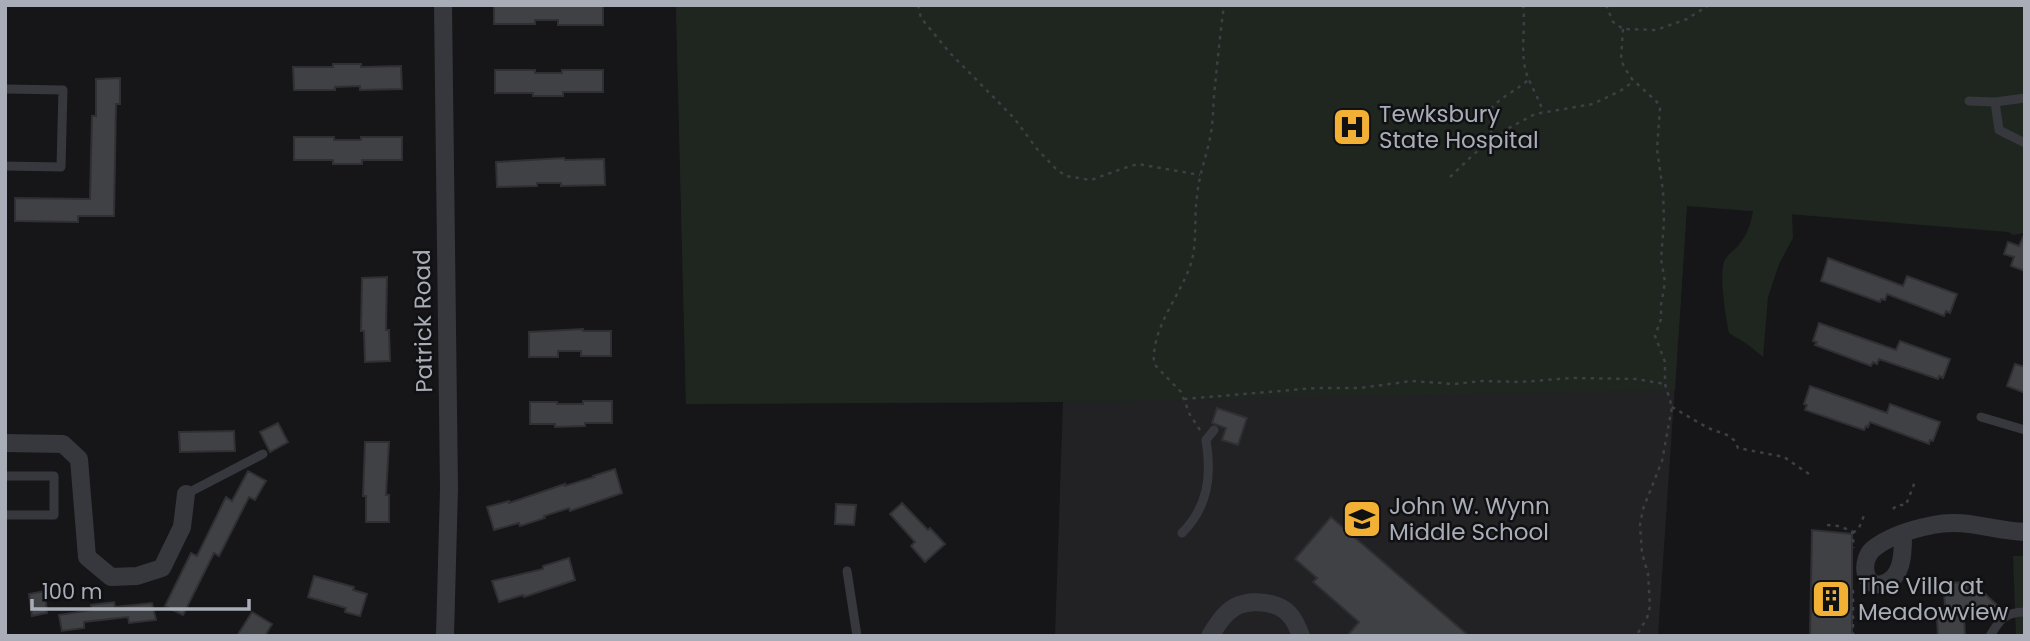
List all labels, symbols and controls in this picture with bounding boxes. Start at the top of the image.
place label: Tewksbury State Hospital [1379,98,1539,156]
hospital icon: Tewksbury State Hospital [1331,106,1373,148]
street label: Patrick Road [406,249,440,393]
place label: John W. Wynn Middle School [1389,490,1550,548]
school or university icon: John W. Wynn Middle School [1341,498,1383,540]
scale bar [32,568,248,612]
place label: The Villa at Meadowview [1858,570,2009,628]
text: 100 m [42,577,102,606]
building icon: The Villa at Meadowview [1810,578,1852,620]

